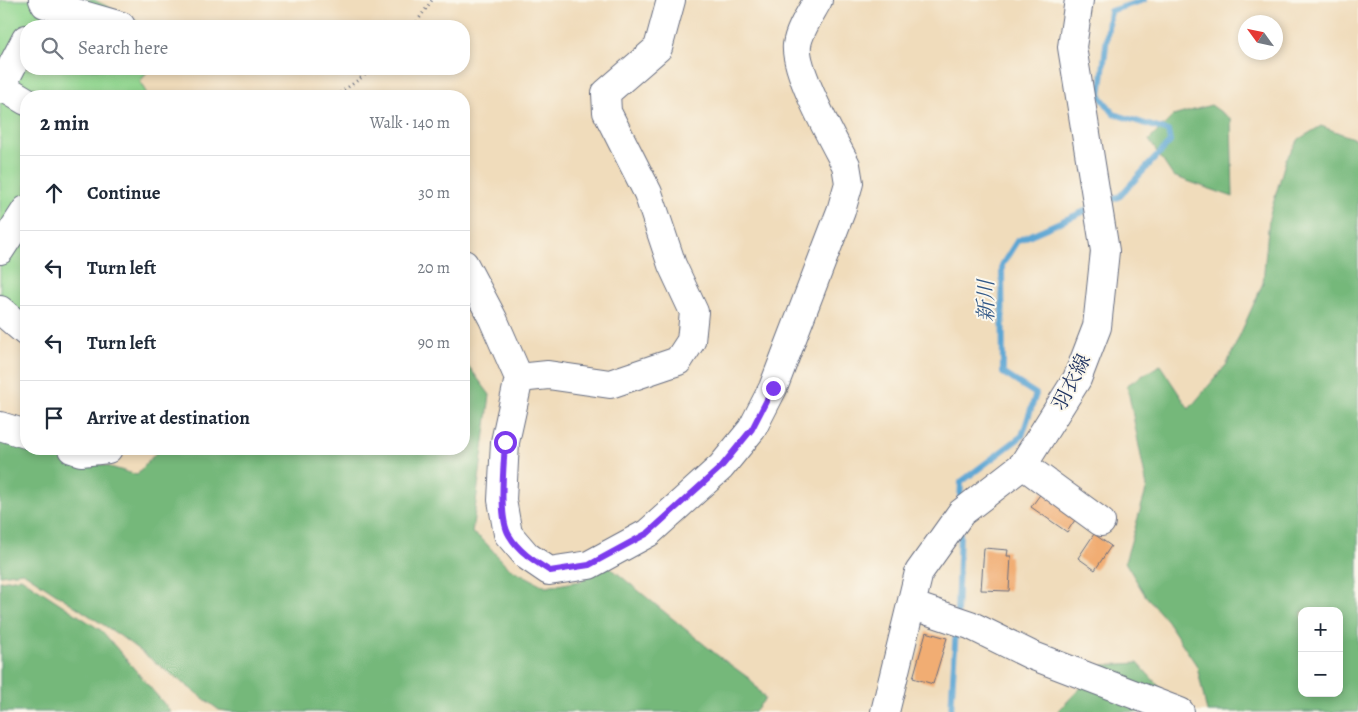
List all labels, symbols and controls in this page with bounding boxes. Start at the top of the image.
north arrow [1238,15,1283,60]
search box [20,20,470,75]
icon: search [38,34,66,62]
text: Search here [78,35,168,61]
text: 2 min [40,109,89,137]
text: Walk · 140 m [370,112,450,134]
icon: ahead [40,179,68,207]
text: Continue [87,180,161,206]
text: 30 m [418,182,450,204]
icon: left [40,254,68,282]
text: Turn left [87,255,156,281]
text: 20 m [417,257,450,279]
water label: 新川 [972,278,1000,322]
icon: left [40,329,68,357]
text: Turn left [87,330,156,356]
text: 90 m [418,332,450,354]
street label: 羽衣線 [1046,349,1097,415]
route end [762,377,785,400]
icon: arrive [40,404,68,432]
text: Arrive at destination [87,405,250,431]
route start [494,431,517,454]
map controls [1298,607,1343,697]
button: + [1298,607,1343,652]
button: − [1298,652,1343,697]

